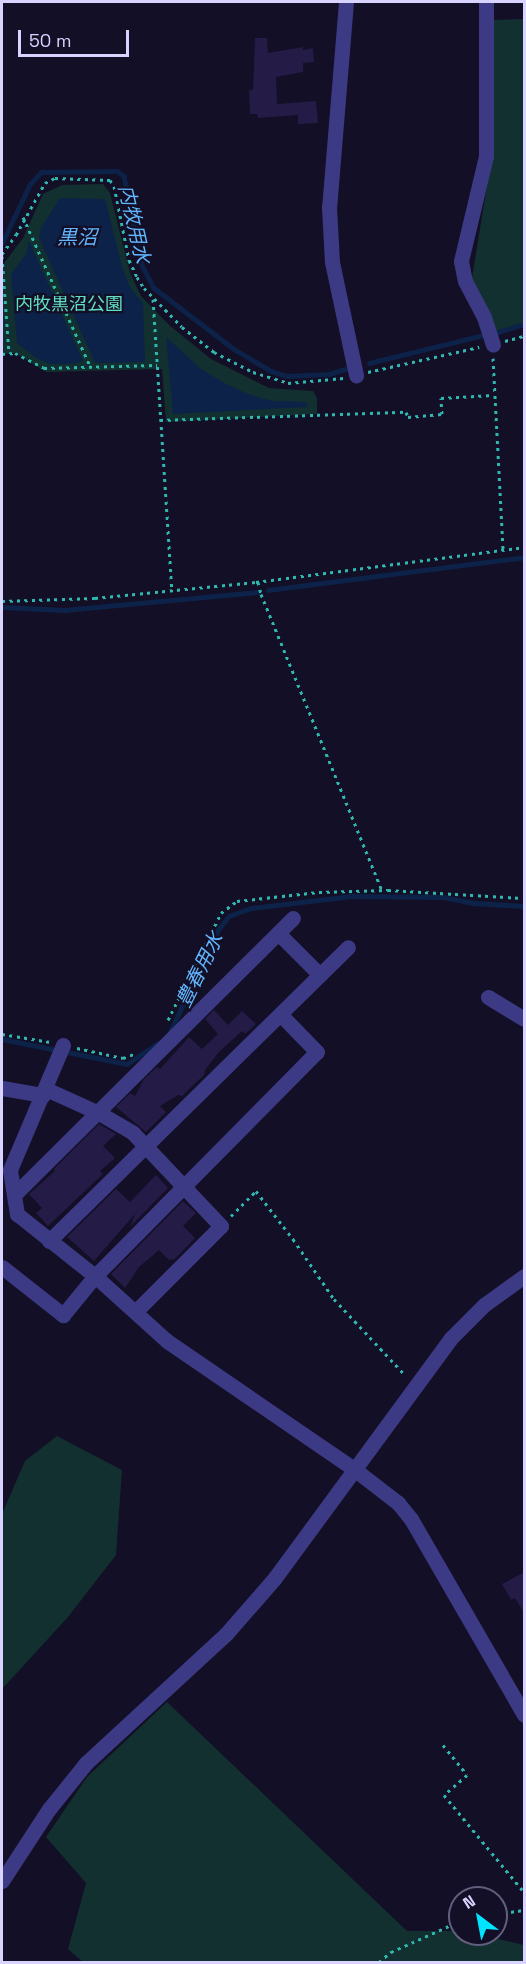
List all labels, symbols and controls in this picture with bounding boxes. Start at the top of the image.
scale bar [21,18,132,56]
text: 50 m [29,29,71,52]
water label: 内牧用水 [113,182,155,266]
water label: 黒沼 [57,225,97,249]
park label: 内牧黒沼公園 [15,293,123,315]
water label: 豊春用水 [172,929,228,1011]
north arrow [448,1886,508,1946]
text: N [459,1890,479,1914]

